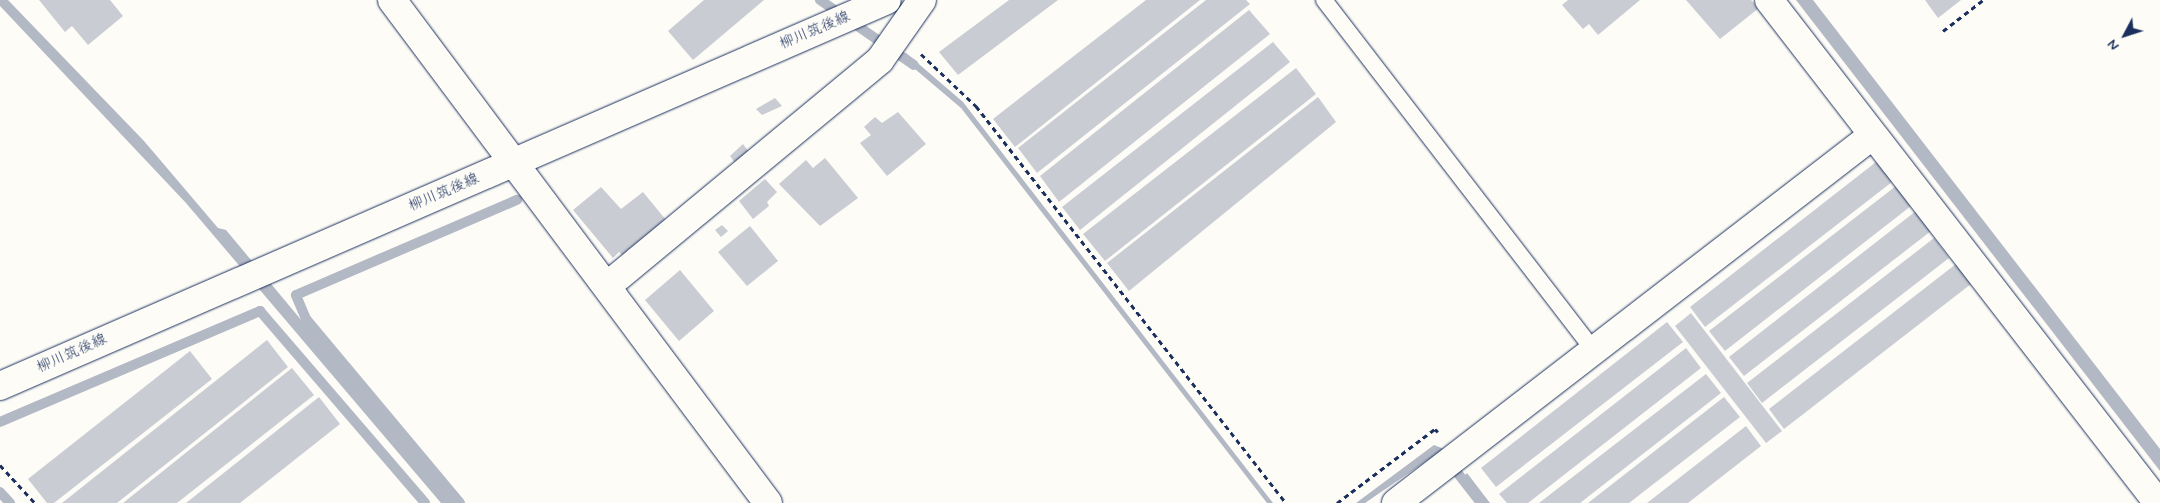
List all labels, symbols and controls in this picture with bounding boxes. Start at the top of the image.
street label: 柳川筑後線 [777,8,853,54]
north arrow [2100,10,2150,60]
text: N [2104,35,2123,54]
street label: 柳川筑後線 [406,170,482,216]
street label: 柳川筑後線 [34,331,110,377]

